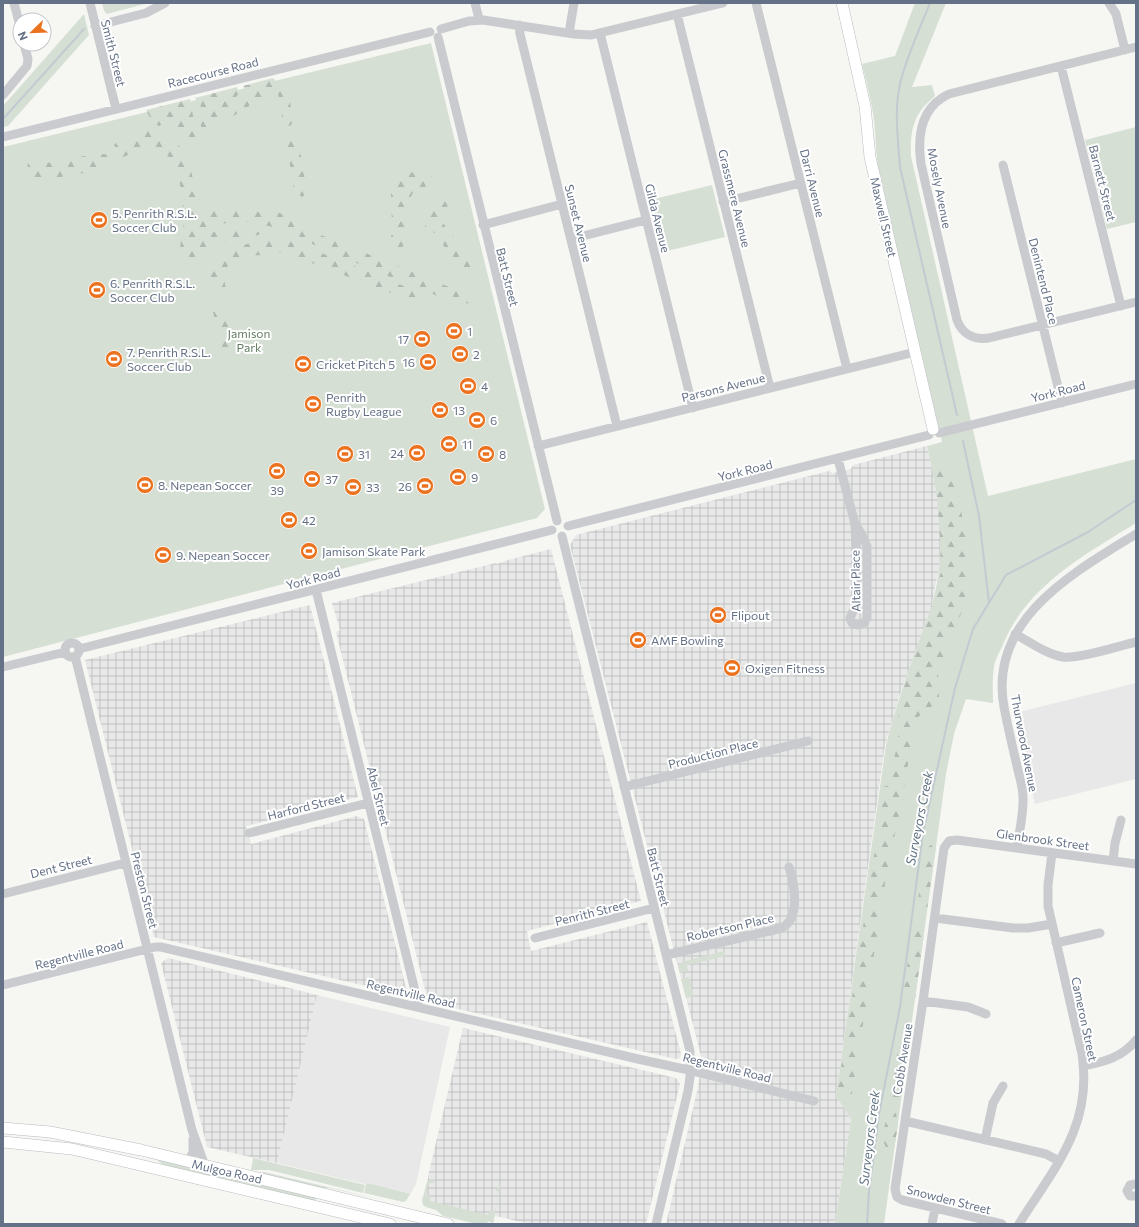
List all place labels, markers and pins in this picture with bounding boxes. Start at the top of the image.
place label: 5. Penrith R.S.L. Soccer Club [112,206,197,234]
sports icon: 5. Penrith R.S.L. Soccer Club [89,210,109,230]
place label: 6. Penrith R.S.L. Soccer Club [110,276,195,304]
sports icon: 6. Penrith R.S.L. Soccer Club [87,280,107,300]
sports icon: 1 [444,321,464,341]
place label: 1 [467,324,472,338]
sports icon: 17 [412,329,432,349]
place label: 17 [398,332,409,346]
sports icon: 2 [450,344,470,364]
place label: 7. Penrith R.S.L. Soccer Club [127,345,211,373]
place label: 2 [473,347,480,361]
sports icon: 7. Penrith R.S.L. Soccer Club [104,349,124,369]
sports icon: 16 [418,352,438,372]
sports icon: Cricket Pitch 5 [293,354,313,374]
place label: 16 [403,355,415,369]
place label: Cricket Pitch 5 [316,357,395,371]
sports icon: 4 [458,376,478,396]
place label: 4 [481,379,488,393]
place label: Penrith Rugby League [326,390,402,418]
sports icon: Penrith Rugby League [303,394,323,414]
sports icon: 13 [430,400,450,420]
place label: 13 [453,403,465,417]
sports icon: 6 [467,410,487,430]
place label: 6 [490,413,497,427]
sports icon: 11 [439,434,459,454]
place label: 11 [462,437,472,451]
sports icon: 24 [407,443,427,463]
sports icon: 31 [335,444,355,464]
sports icon: 8 [476,444,496,464]
place label: 24 [390,446,404,460]
place label: 31 [358,447,370,461]
place label: 8 [499,447,506,461]
sports icon: 39 [267,461,287,481]
sports icon: 9 [448,467,468,487]
sports icon: 37 [302,469,322,489]
place label: 9 [471,470,478,484]
place label: 37 [325,472,338,486]
sports icon: 8. Nepean Soccer [135,475,155,495]
sports icon: 26 [415,476,435,496]
sports icon: 33 [343,477,363,497]
place label: 8. Nepean Soccer [158,478,252,492]
place label: 26 [398,479,412,493]
place label: 33 [366,480,380,494]
place label: 39 [270,483,284,497]
sports icon: 42 [279,510,299,530]
place label: 42 [302,513,316,527]
sports icon: Jamison Skate Park [299,541,319,561]
place label: Jamison Skate Park [322,544,426,559]
sports icon: 9. Nepean Soccer [153,545,173,565]
place label: 9. Nepean Soccer [176,548,270,562]
sports icon: Flipout [708,605,728,625]
place label: Flipout [731,608,770,622]
sports icon: AMF Bowling [628,630,648,650]
place label: AMF Bowling [651,633,724,647]
sports icon: Oxigen Fitness [722,658,742,678]
place label: Oxigen Fitness [745,661,825,675]

